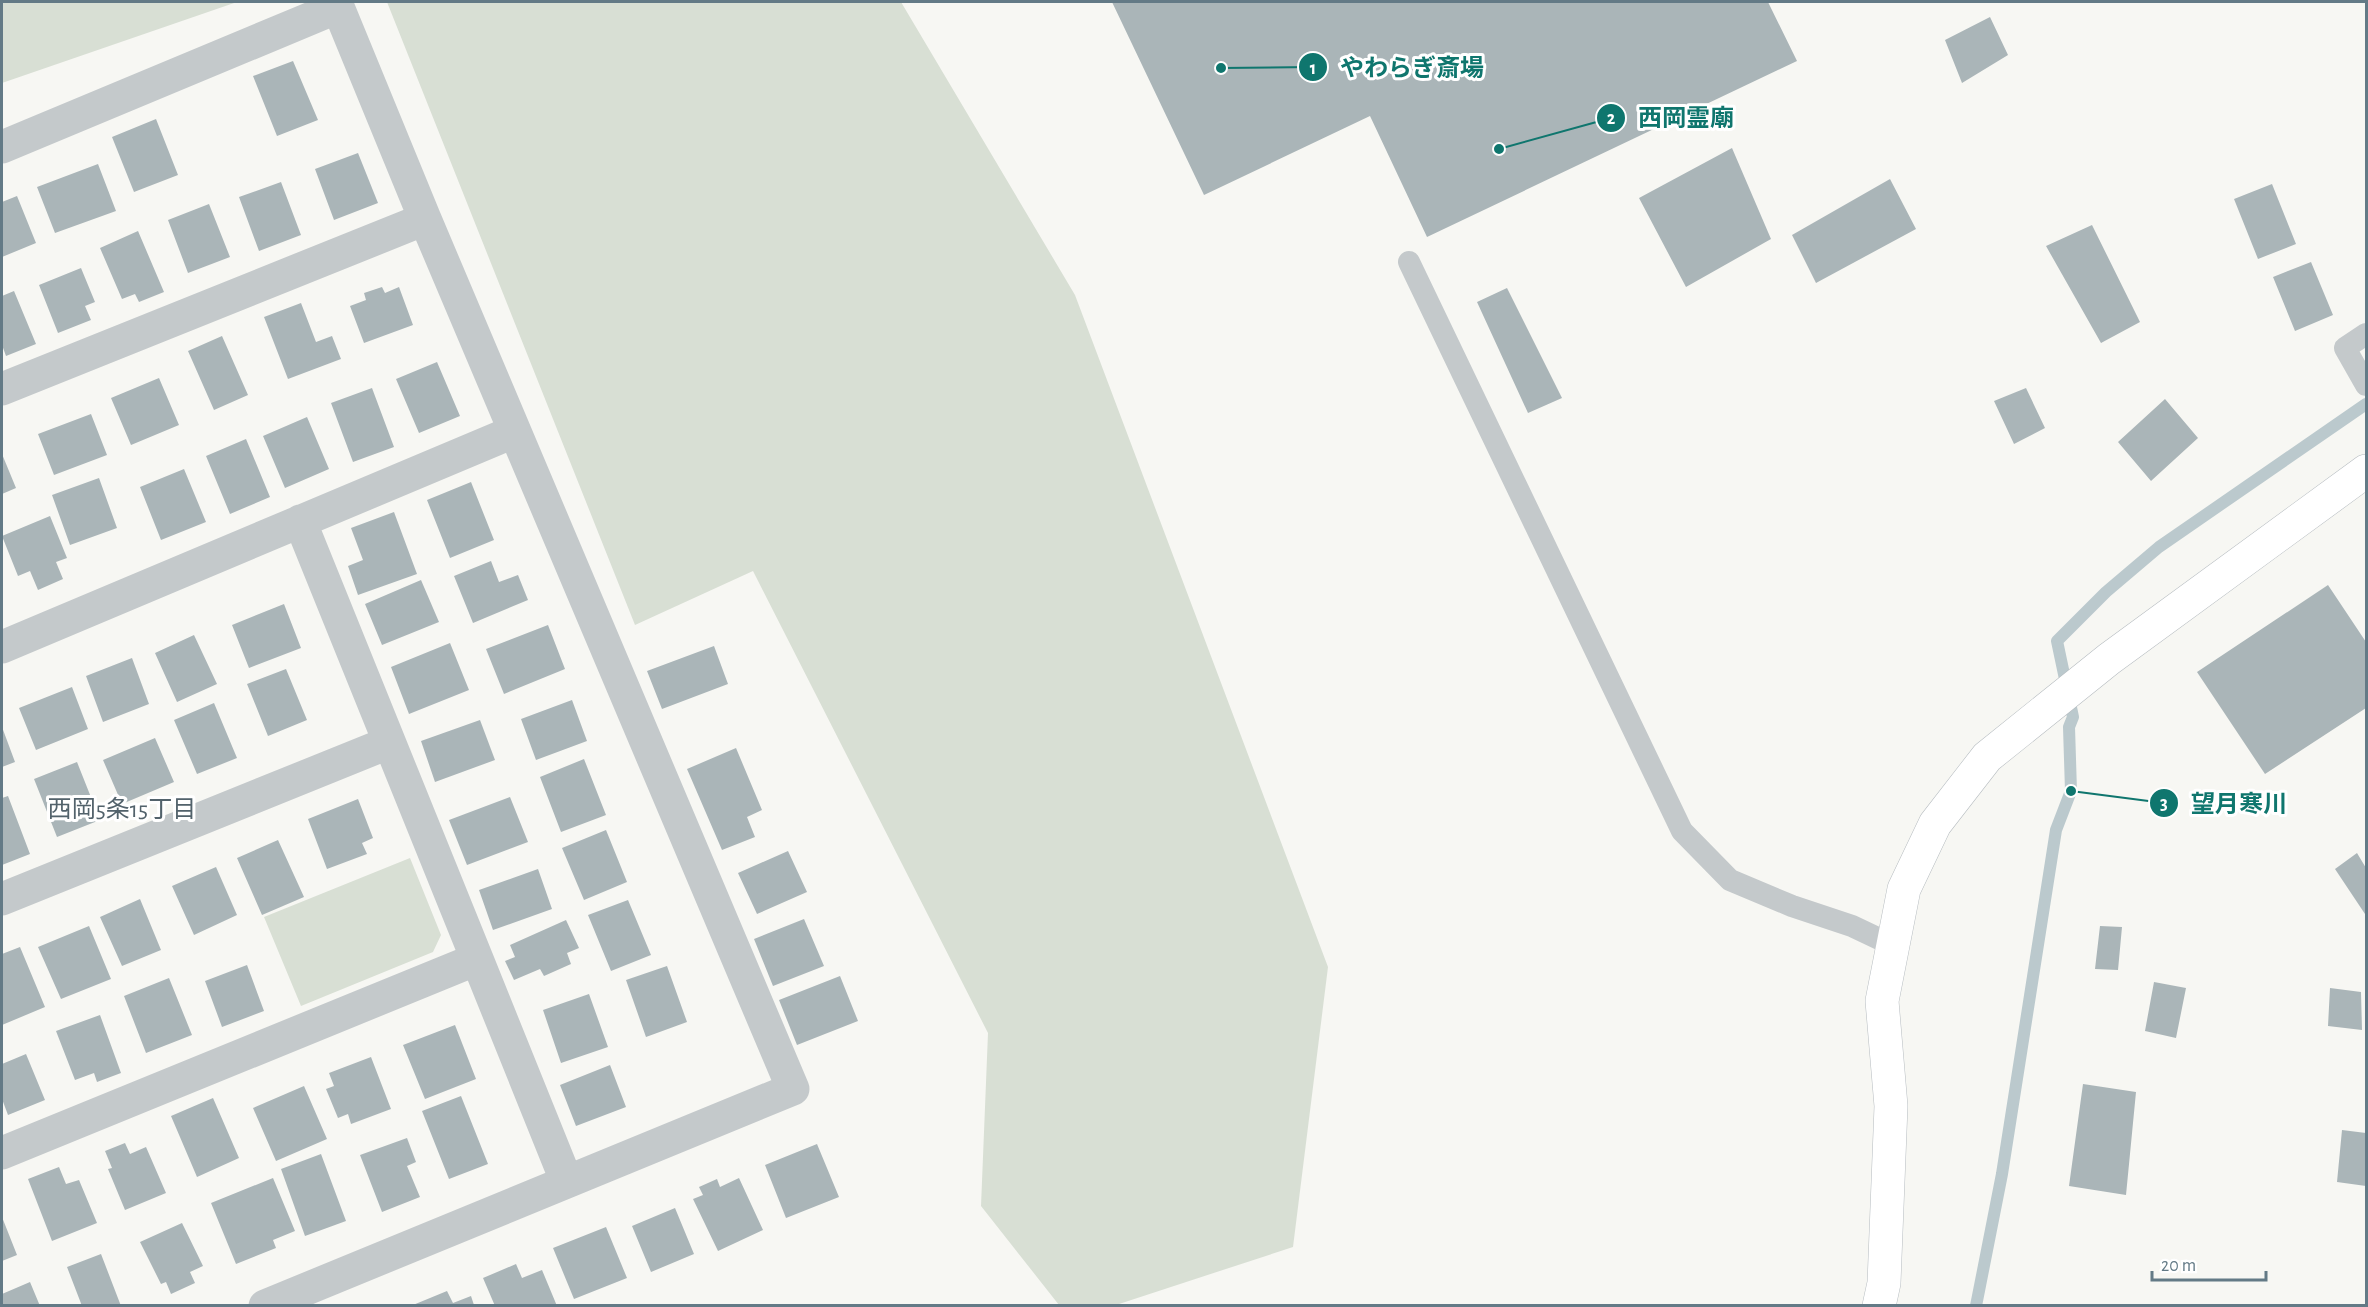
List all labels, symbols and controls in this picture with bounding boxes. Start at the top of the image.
callout: やわらぎ斎場 [1298,46,1496,88]
text: やわらぎ斎場 [1340,55,1484,81]
text: 1 [1310,60,1316,78]
callout: 西岡霊廟 [1596,97,1746,139]
text: 西岡霊廟 [1638,105,1734,131]
text: 2 [1607,110,1616,128]
callout: 望月寒川 [2149,782,2299,824]
text: 望月寒川 [2191,791,2287,817]
text: 3 [2160,795,2168,813]
district label: 西岡5条15丁目 [48,796,196,822]
scale bar [2152,1244,2266,1282]
text: 20 m [2161,1257,2196,1275]

